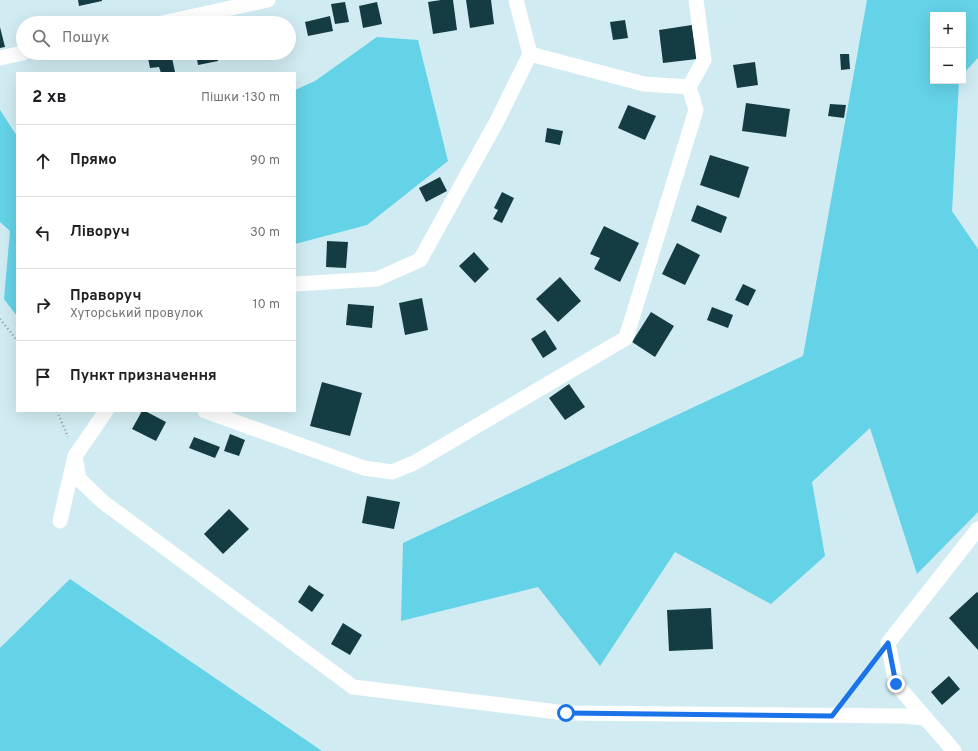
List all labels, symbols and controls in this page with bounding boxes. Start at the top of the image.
map controls [930,12,966,84]
button: + [930,12,966,48]
search box [16,16,296,60]
icon: search [30,27,52,49]
text: Пошук [62,29,110,48]
button: − [930,48,966,84]
text: 2 хв [32,87,67,109]
text: Пішки · 130 m [201,90,280,106]
icon: ahead [32,150,54,172]
text: Прямо [70,151,117,170]
text: 90 m [250,153,280,169]
icon: left [32,222,54,244]
text: Ліворуч [70,223,130,242]
text: 30 m [250,225,280,241]
text: Праворуч [70,287,141,306]
icon: right [32,294,54,316]
text: 10 m [253,297,280,313]
text: Хуторський провулок [70,306,204,322]
icon: arrive [32,366,54,388]
text: Пункт призначення [70,367,217,386]
route end [887,675,905,693]
route start [557,704,575,722]

